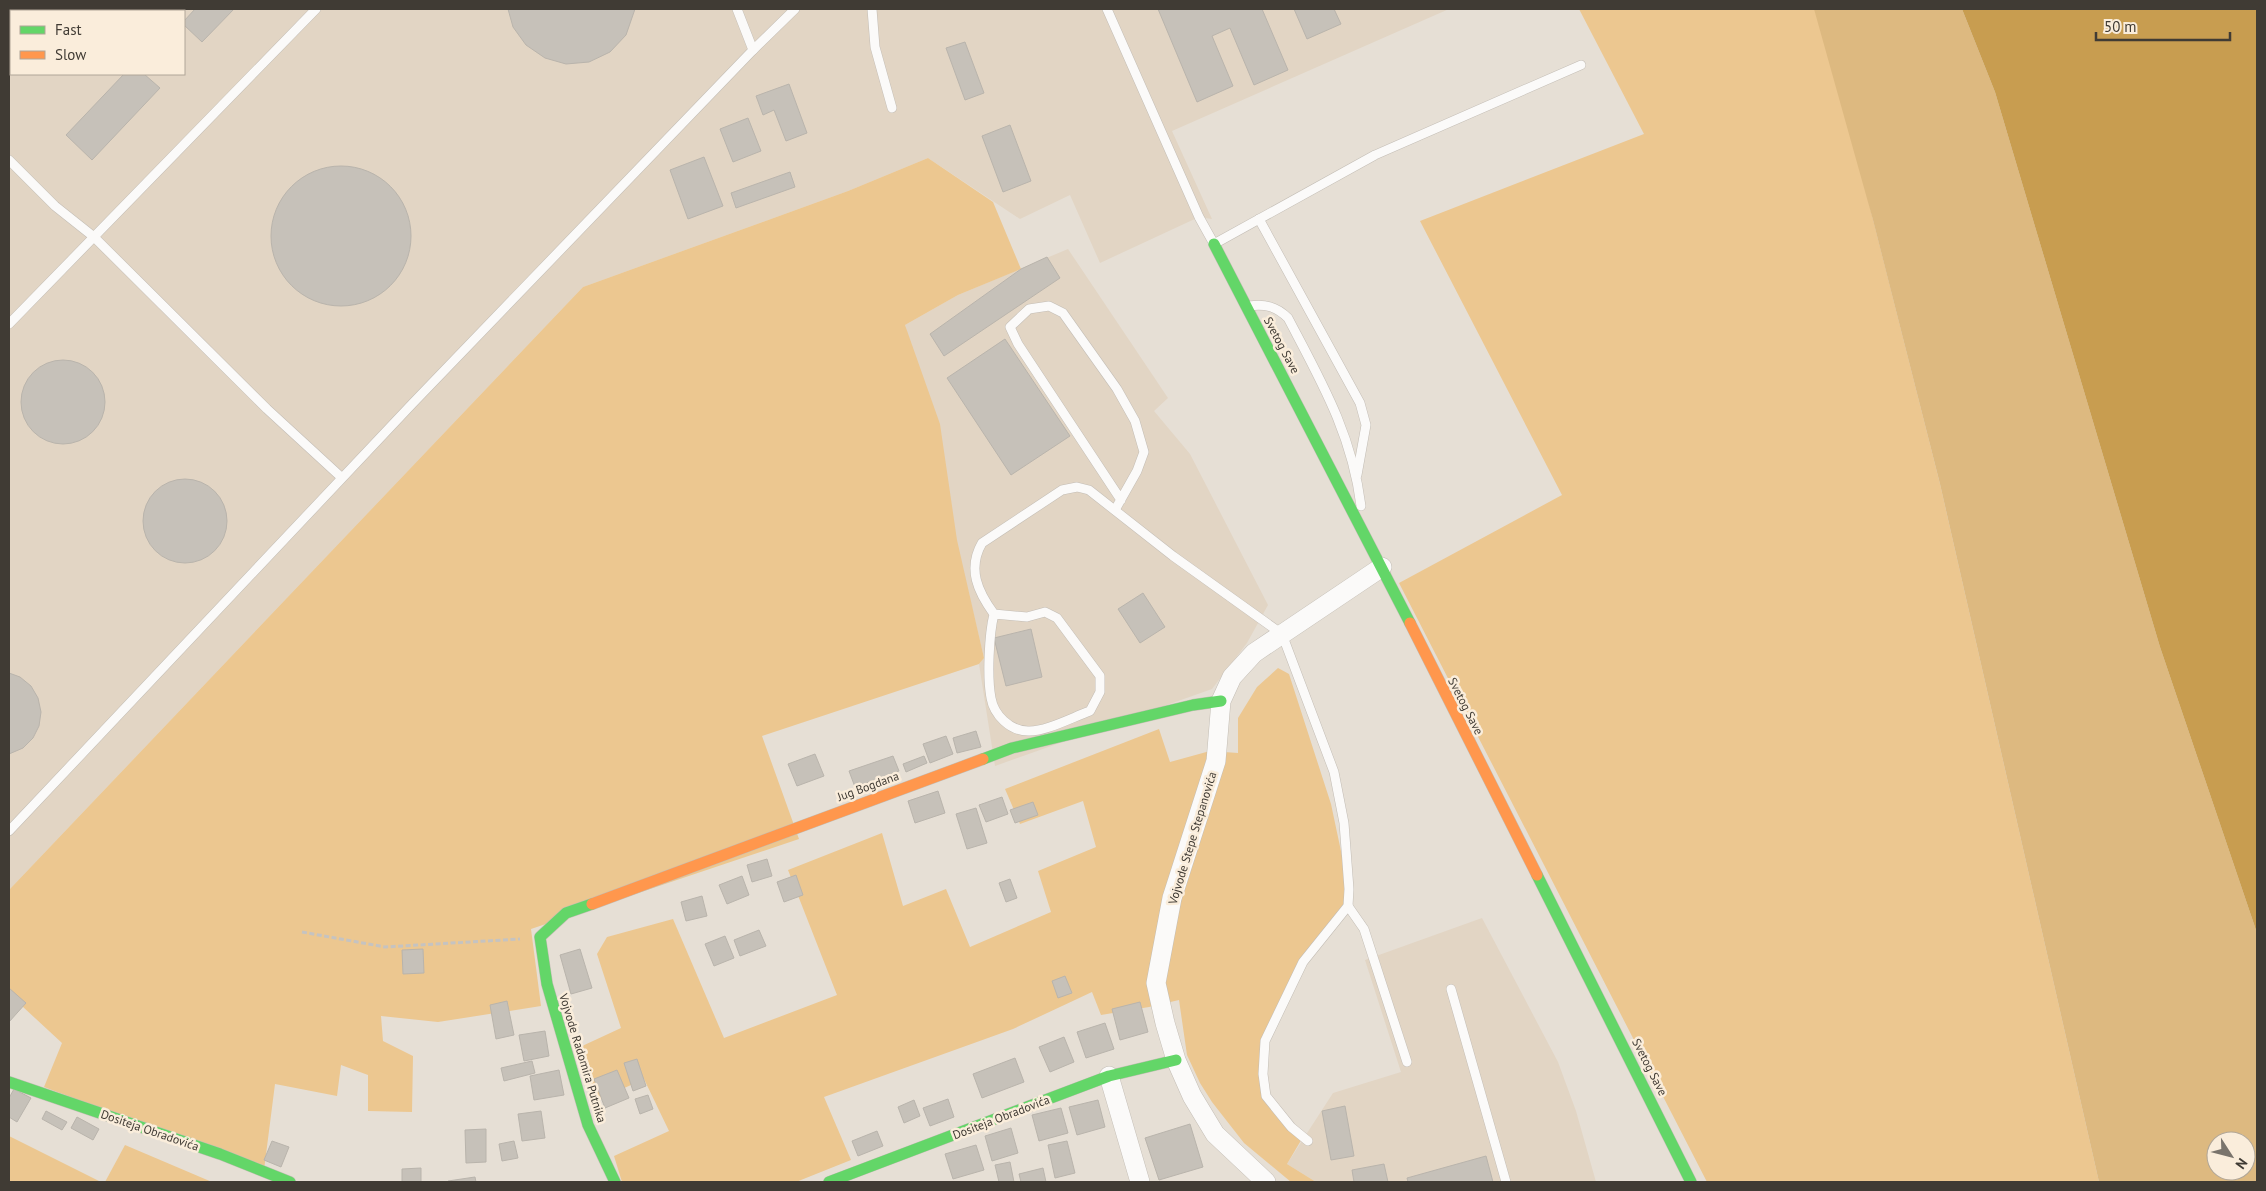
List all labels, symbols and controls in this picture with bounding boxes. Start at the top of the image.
legend [10,10,185,75]
scale bar [2096,10,2230,42]
text: 50 m [2104,17,2137,36]
text: Fast [55,20,82,39]
text: Slow [55,45,86,64]
street label: Svetog Save [1261,314,1303,376]
street label: Svetog Save [1445,675,1487,737]
street label: Jug Bogdana [834,768,901,804]
street label: Vojvode Stepe Stepanovića [1164,770,1219,907]
street label: Vojvode Radomira Putnika [556,991,610,1124]
street label: Svetog Save [1629,1036,1671,1098]
street label: Dositeja Obradovića [950,1092,1052,1142]
street label: Dositeja Obradovića [99,1106,201,1154]
north arrow [2206,1131,2256,1181]
text: N [2232,1155,2252,1173]

